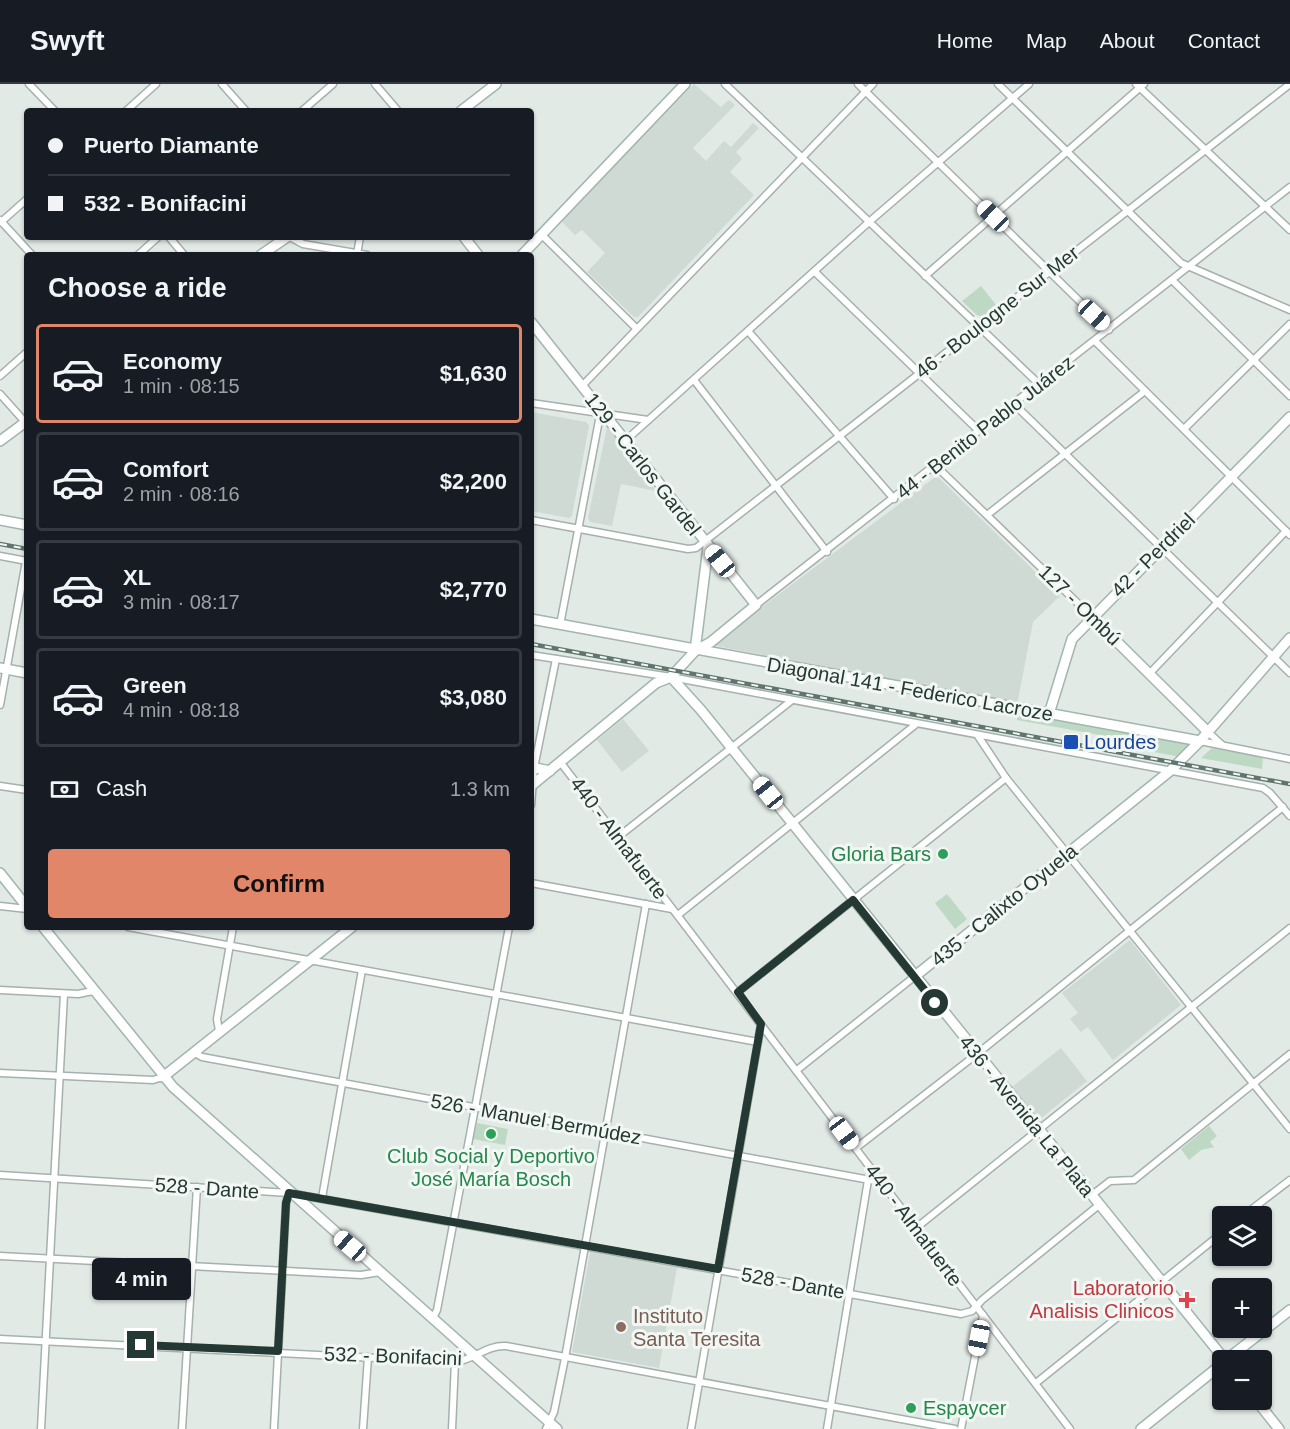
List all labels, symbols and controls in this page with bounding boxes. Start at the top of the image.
text: Swyft [30,25,105,56]
text: Home [937,29,993,52]
text: Map [1026,29,1067,52]
text: About [1100,29,1155,52]
text: Contact [1188,29,1260,52]
text: Puerto Diamante [84,133,259,158]
text: 532 - Bonifacini [84,191,247,216]
car [974,197,1012,235]
street label: 46 - Boulogne Sur Mer [911,241,1083,383]
text: Choose a ride [48,273,227,303]
car [1075,296,1113,334]
icon: car [51,347,105,401]
text: Economy [123,349,222,374]
street label: 44 - Benito Pablo Juárez [892,351,1078,503]
text: $1,630 [440,361,507,386]
text: 1 min · 08:15 [123,375,240,397]
street label: 129 - Carlos Gardel [581,388,705,540]
icon: car [51,455,105,509]
text: Comfort [123,457,209,482]
text: $2,200 [440,469,507,494]
text: 2 min · 08:16 [123,483,240,505]
street label: 42 - Perdriel [1107,509,1199,601]
car [702,541,738,581]
street label: 127 - Ombú [1034,560,1126,650]
icon: car [51,563,105,617]
text: XL [123,565,151,590]
text: $2,770 [440,577,507,602]
text: 3 min · 08:17 [123,591,240,613]
street label: Diagonal 141 - Federico Lacroze [765,653,1055,725]
icon: car [51,671,105,725]
text: Green [123,673,187,698]
text: $3,080 [440,685,507,710]
text: 4 min · 08:18 [123,699,240,721]
place label: Lourdes [1084,731,1156,753]
marker: Lourdes [1062,733,1080,751]
icon: cash [48,773,81,806]
street label: 440 - Almafuerte [566,773,672,903]
car [750,773,786,813]
text: Cash [96,776,147,801]
text: 1.3 km [450,778,510,800]
street label: 435 - Calixto Oyuela [927,839,1082,971]
place label: Gloria Bars [831,843,931,865]
marker: Gloria Bars [936,847,950,861]
button: Confirm [48,849,510,918]
route start [921,989,948,1016]
street label: 436 - Avenida La Plata [955,1031,1099,1202]
street label: 526 - Manuel Bermúdez [429,1090,643,1148]
car [826,1113,862,1153]
marker: Club Social y Deportivo José María Bosch [484,1127,498,1141]
place label: Club Social y Deportivo José María Bosch [387,1145,595,1190]
street label: 440 - Almafuerte [861,1160,967,1290]
street label: 528 - Dante [154,1173,260,1203]
map controls [1212,1206,1272,1410]
button: layers [1212,1206,1272,1266]
car [331,1227,369,1265]
callout: 4 min [92,1258,190,1300]
street label: 528 - Dante [740,1263,846,1303]
text: 4 min [115,1268,168,1290]
place label: Laboratorio Analisis Clinicos [1030,1277,1174,1322]
button: + [1212,1278,1272,1338]
marker: Laboratorio Analisis Clinicos [1178,1291,1196,1309]
place label: Instituto Santa Teresita [633,1305,761,1350]
car [967,1319,991,1357]
marker: Instituto Santa Teresita [614,1320,628,1334]
route end [127,1331,154,1358]
street label: 532 - Bonifacini [324,1343,462,1369]
button: − [1212,1350,1272,1410]
place label: Espaycer [923,1397,1007,1419]
marker: Espaycer [904,1401,918,1415]

